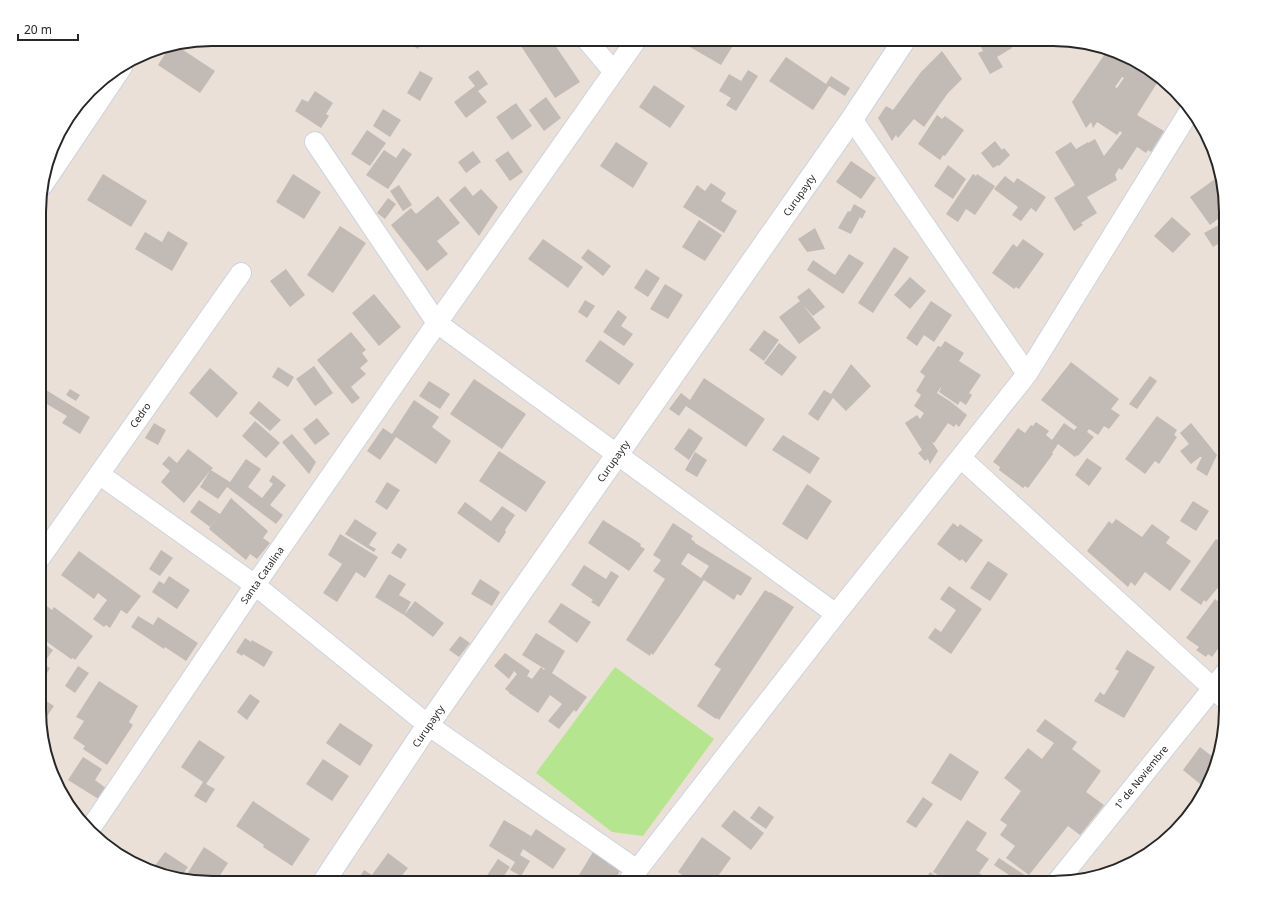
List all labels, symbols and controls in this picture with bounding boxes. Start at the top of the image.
scale bar [18,16,78,42]
text: 20 m [24,21,52,38]
street label: Curupayty [779,170,819,219]
street label: Cedro [126,399,154,431]
street label: Curupayty [593,436,633,485]
street label: Santa Catalina [237,543,287,607]
street label: Curupayty [409,701,448,750]
street label: 1º de Noviembre [1111,742,1171,812]

